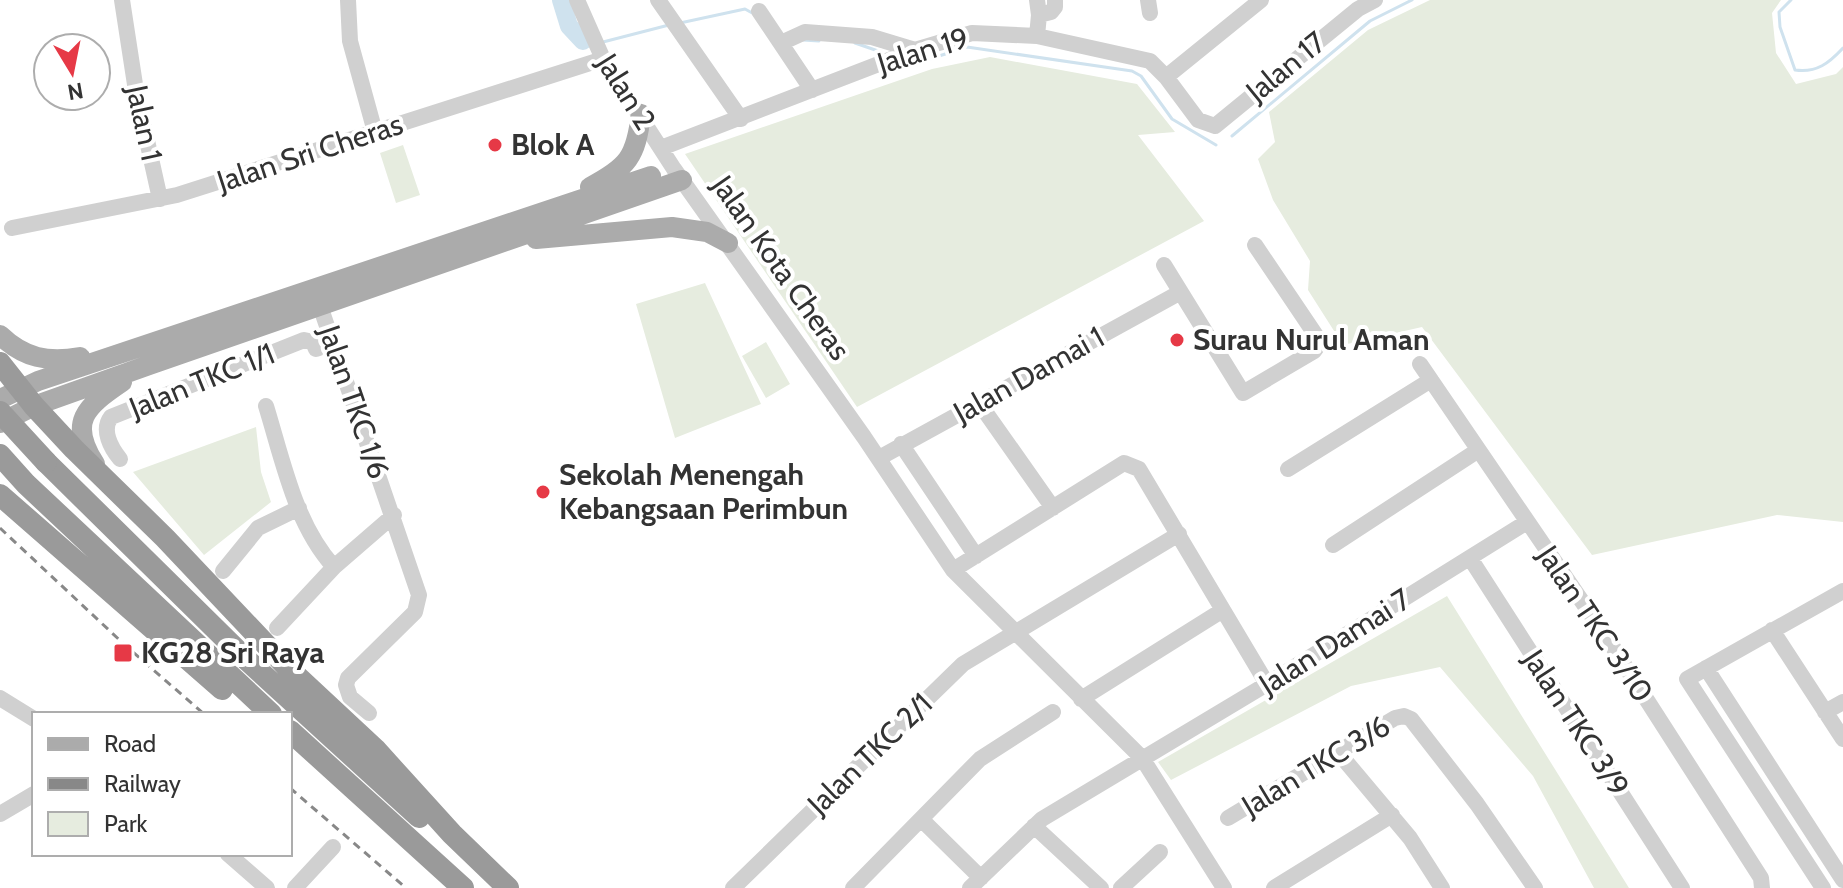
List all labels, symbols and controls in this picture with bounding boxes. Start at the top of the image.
street label: Jalan 19 [872,19,973,82]
street label: Jalan 17 [1238,23,1333,110]
north arrow [32,32,112,112]
street label: Jalan 2 [588,46,664,137]
text: N [65,77,85,106]
street label: Jalan 1 [118,81,171,164]
street label: Jalan Sri Cheras [211,105,407,200]
place label: Blok A [511,126,595,163]
marker: Blok A [486,136,504,154]
street label: Jalan Kota Cheras [704,168,859,367]
street label: Jalan Damai 1 [946,318,1110,432]
street label: Jalan TKC 1/6 [311,319,398,483]
place label: Surau Nurul Aman [1193,321,1429,358]
marker: Surau Nurul Aman [1168,331,1186,349]
street label: Jalan TKC 1/1 [123,335,280,427]
place label: Sekolah Menengah Kebangsaan Perimbun [559,456,848,527]
marker: Sekolah Menengah Kebangsaan Perimbun [534,483,552,501]
street label: Jalan TKC 3/10 [1529,538,1661,709]
street label: Jalan Damai 7 [1251,580,1417,703]
place label: KG28 Sri Raya [141,634,325,671]
marker: KG28 Sri Raya [112,642,134,664]
street label: Jalan TKC 3/9 [1515,642,1637,803]
street label: Jalan TKC 2/1 [799,685,940,823]
street label: Jalan TKC 3/6 [1234,707,1397,825]
legend [32,712,292,856]
text: Road [104,729,156,758]
text: Railway [104,769,181,798]
text: Park [104,809,147,838]

